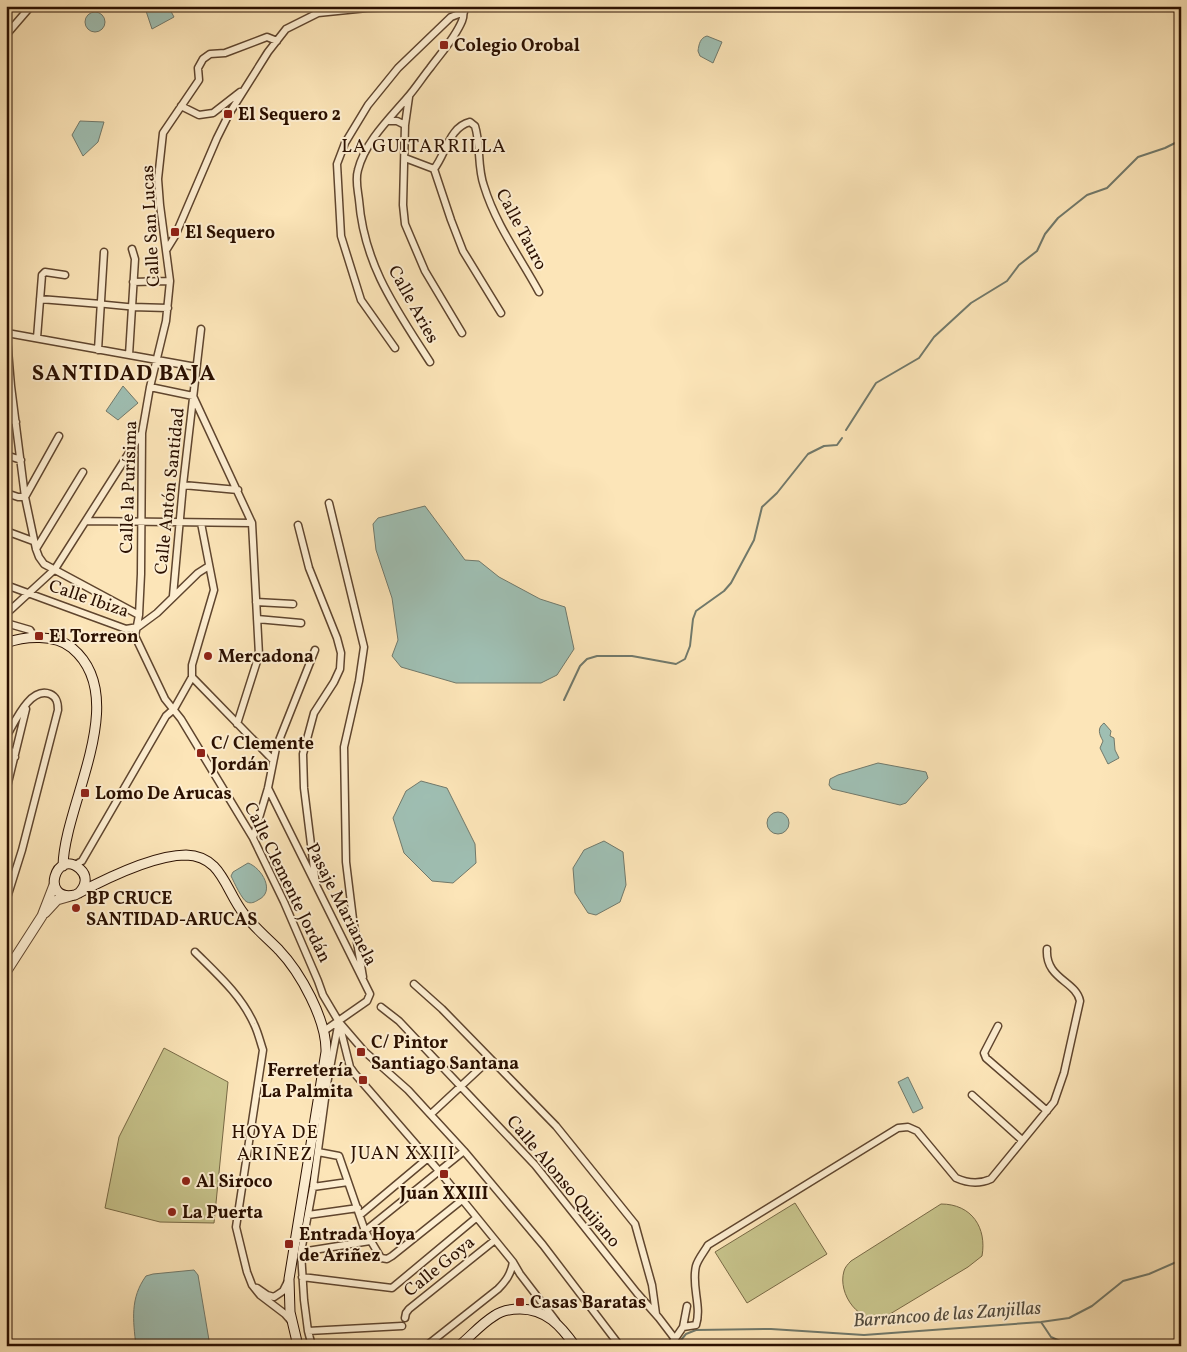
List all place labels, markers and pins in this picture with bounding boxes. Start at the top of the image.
place label: Colegio Orobal [454,34,580,59]
marker: Colegio Orobal [438,39,450,51]
place label: El Sequero 2 [238,103,341,128]
marker: El Sequero 2 [222,108,234,120]
place label: El Sequero [185,221,275,246]
marker: El Sequero [169,226,181,238]
place label: El Torreon [49,625,139,650]
marker: El Torreon [33,630,45,642]
place label: Mercadona [218,645,314,670]
marker: Mercadona [202,650,214,662]
place label: C/ Clemente Jordán [210,732,314,778]
marker: C/ Clemente Jordán [195,747,207,759]
place label: Lomo De Arucas [95,782,232,807]
marker: Lomo De Arucas [79,787,91,799]
place label: BP CRUCE SANTIDAD-ARUCAS [86,887,257,933]
marker: BP CRUCE SANTIDAD-ARUCAS [70,902,82,914]
place label: C/ Pintor Santiago Santana [371,1031,519,1077]
marker: C/ Pintor Santiago Santana [355,1046,367,1058]
place label: Ferretería La Palmita [261,1059,353,1105]
marker: Ferretería La Palmita [357,1074,369,1086]
marker: Juan XXIII [438,1168,450,1180]
place label: Al Siroco [196,1170,272,1195]
marker: Al Siroco [180,1175,192,1187]
place label: Juan XXIII [399,1182,488,1207]
place label: La Puerta [182,1201,263,1226]
marker: La Puerta [166,1206,178,1218]
place label: Entrada Hoya de Ariñez [299,1223,415,1269]
marker: Entrada Hoya de Ariñez [283,1238,295,1250]
place label: Casas Baratas [530,1291,646,1316]
marker: Casas Baratas [514,1296,526,1308]

